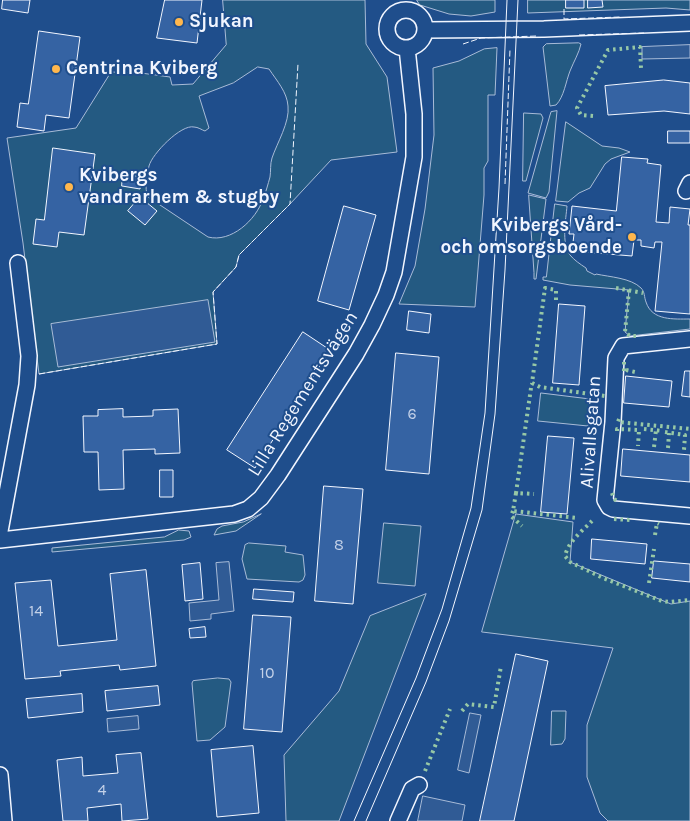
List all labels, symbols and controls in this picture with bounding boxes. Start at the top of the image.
place label: Sjukan [189,11,254,33]
marker: Sjukan [173,16,185,28]
place label: Centrina Kviberg [66,58,218,80]
marker: Centrina Kviberg [50,63,62,75]
place label: Kvibergs vandrarhem & stugby [79,165,279,209]
marker: Kvibergs vandrarhem & stugby [63,181,75,193]
place label: Kvibergs Vård- och omsorgsboende [441,215,622,259]
marker: Kvibergs Vård- och omsorgsboende [626,231,638,243]
street label: Lilla Regementsvägen [243,307,363,481]
street label: Alivallsgatan [576,375,606,489]
house number: 6 [407,404,417,424]
house number: 8 [334,535,344,555]
house number: 14 [29,601,43,621]
house number: 10 [260,663,274,683]
house number: 4 [98,780,106,800]

